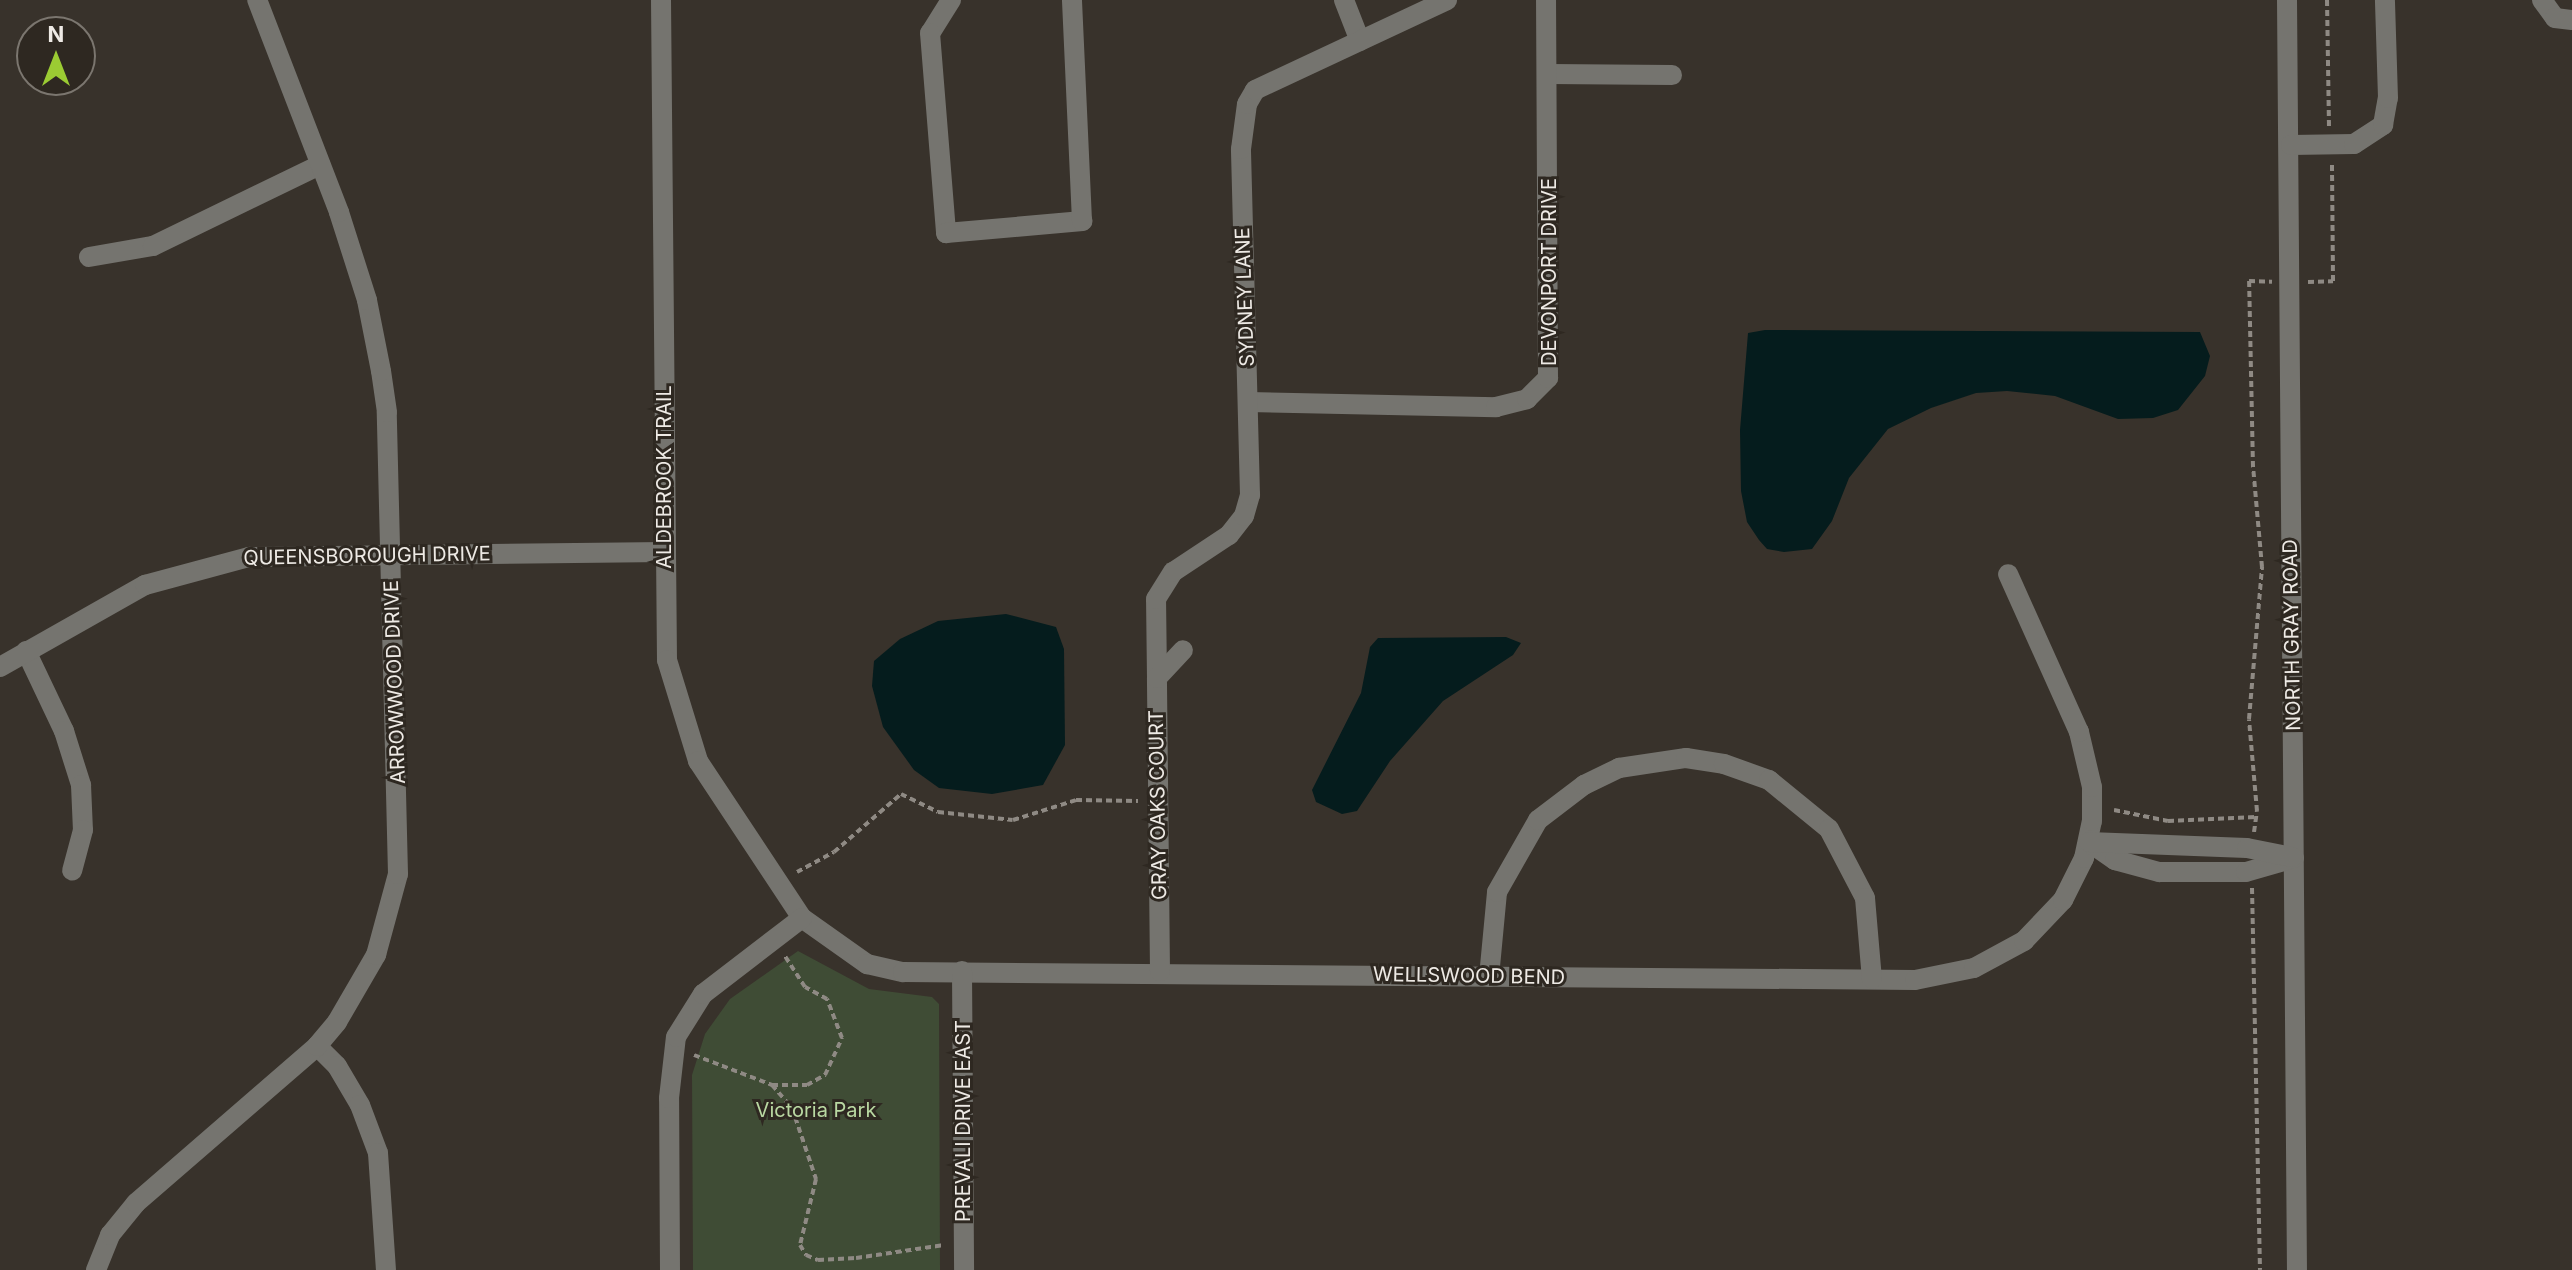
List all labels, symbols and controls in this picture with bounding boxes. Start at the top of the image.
north arrow [16,16,96,96]
text: N [48,21,64,47]
street label: DEVONPORT DRIVE [1537,178,1561,366]
street label: SYDNEY LANE [1231,227,1259,367]
street label: ALDEBROOK TRAIL [652,385,676,569]
street label: NORTH GRAY ROAD [2278,539,2306,731]
street label: QUEENSBOROUGH DRIVE [243,542,491,570]
street label: ARROWWOOD DRIVE [379,580,411,784]
street label: GRAY OAKS COURT [1144,710,1172,900]
street label: WELLSWOOD BEND [1373,962,1565,990]
street label: PREVALI DRIVE EAST [951,1020,975,1222]
park label: Victoria Park [756,1098,876,1122]

